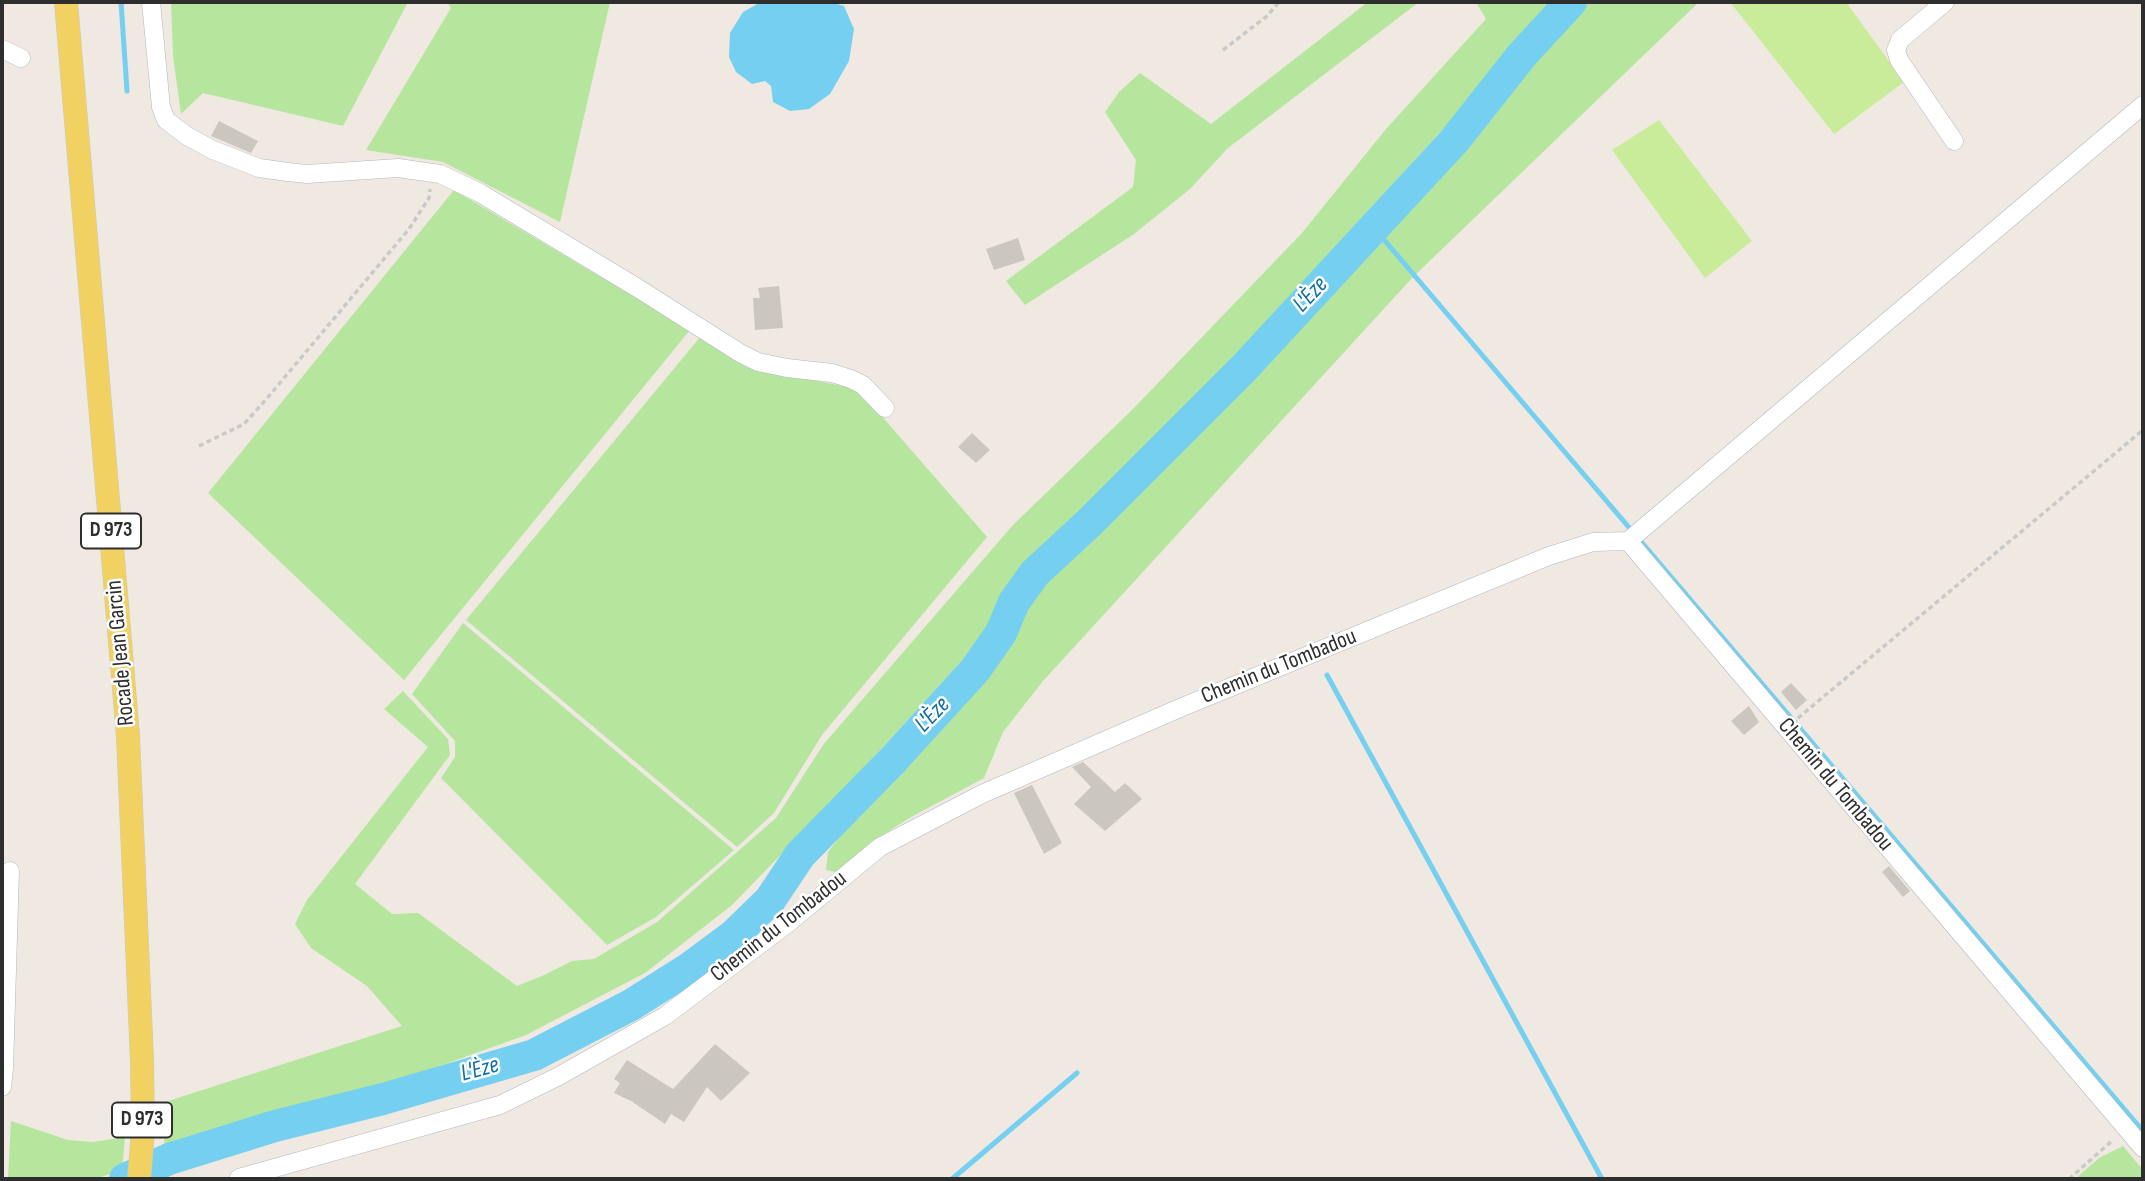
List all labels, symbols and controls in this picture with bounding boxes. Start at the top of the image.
water label: L'Èze [1287,271,1335,319]
road number: D 973 [81,514,141,548]
street label: Rocade Jean Garcin [101,579,141,727]
street label: Chemin du Tombadou [1197,623,1361,711]
water label: L'Èze [909,691,957,739]
street label: Chemin du Tombadou [1771,713,1899,857]
street label: Chemin du Tombadou [706,865,852,989]
water label: L'Èze [458,1051,502,1089]
road number: D 973 [112,1102,172,1138]

